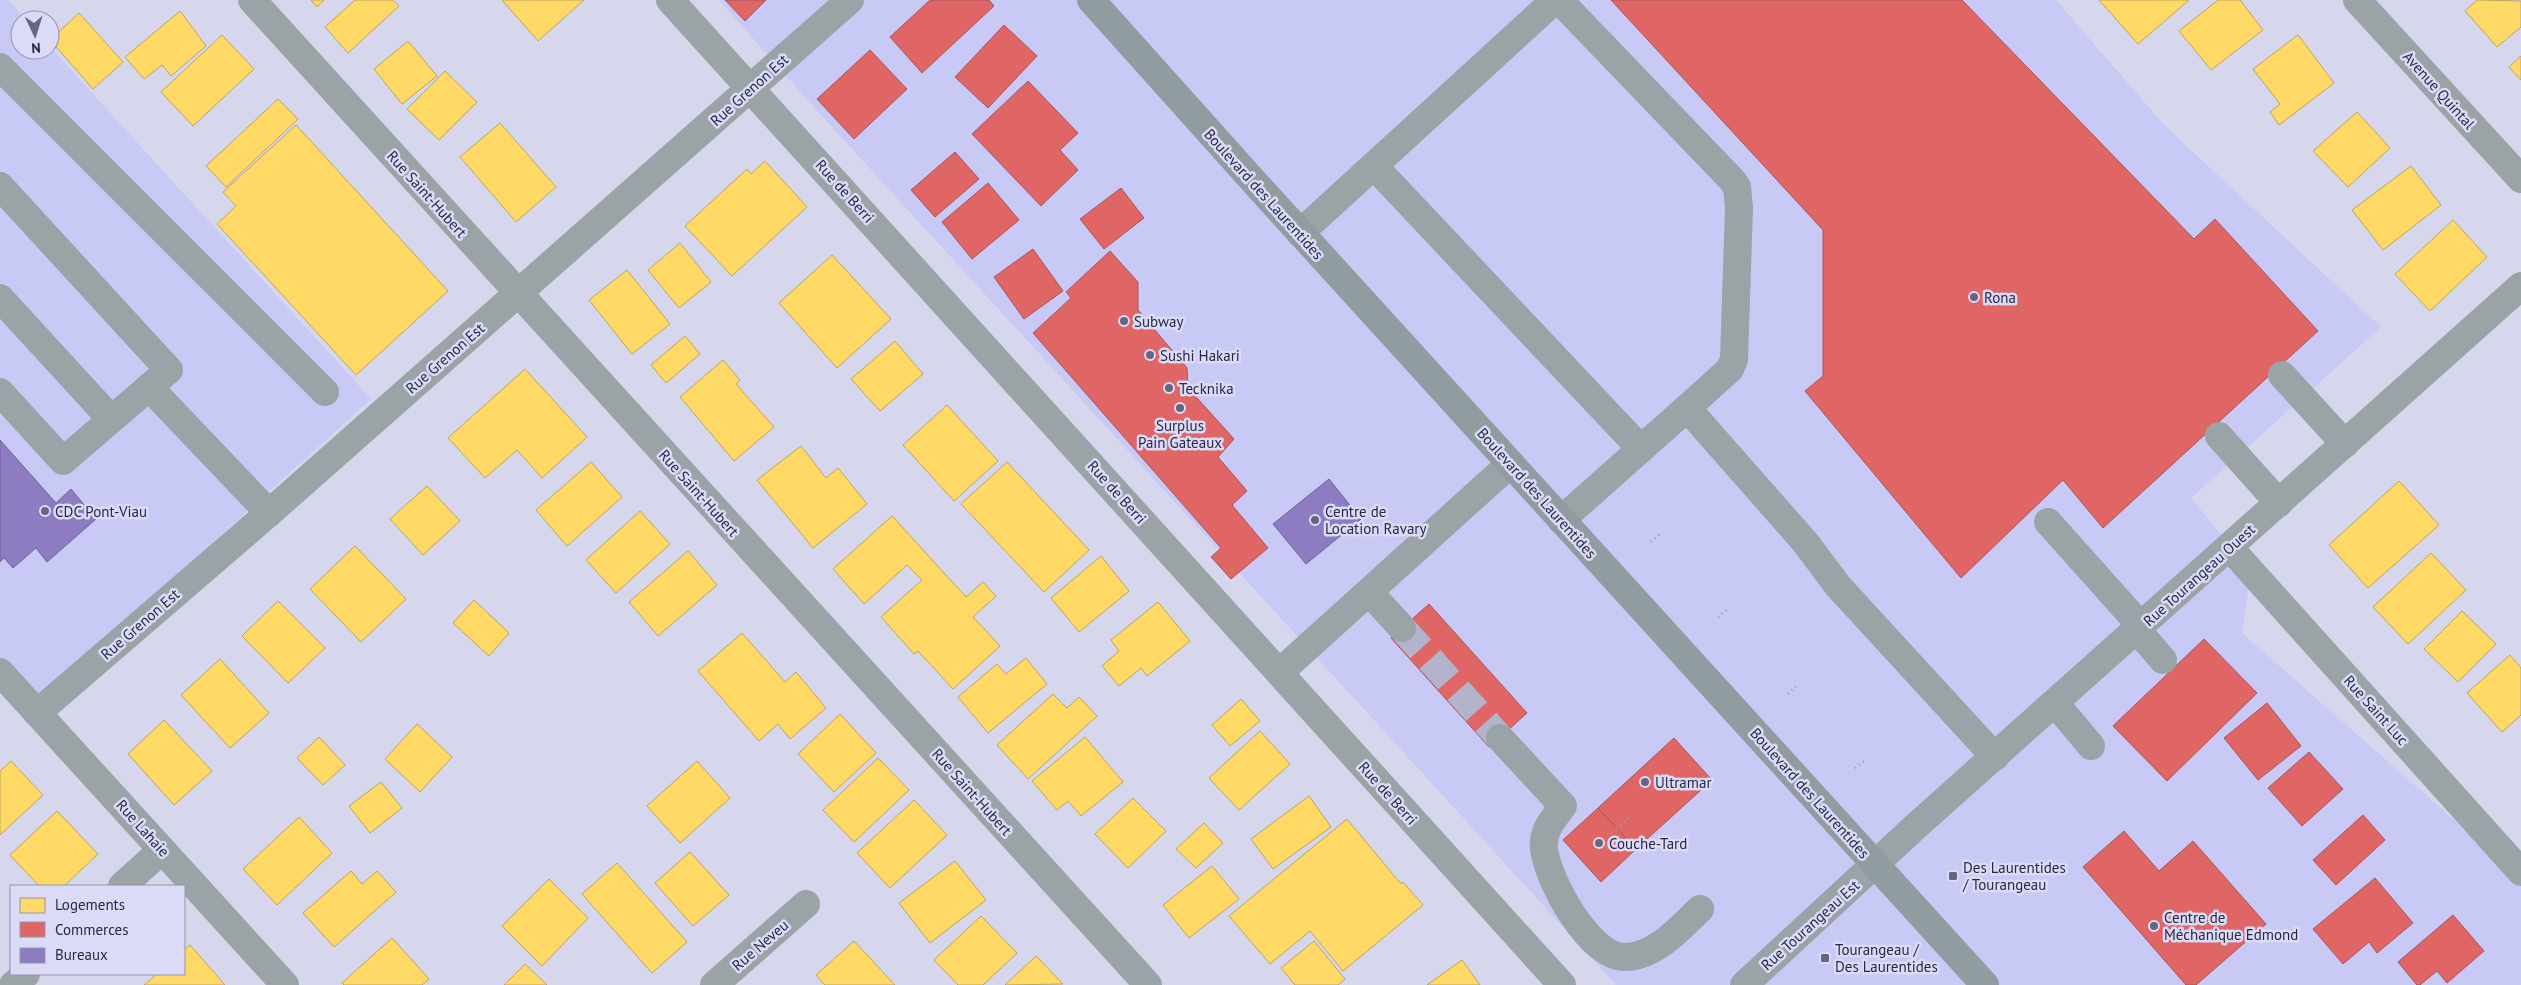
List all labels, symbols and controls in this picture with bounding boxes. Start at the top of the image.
north arrow [10,10,60,60]
text: N [31,39,41,57]
street label: Avenue Quintal [2399,47,2479,133]
street label: Rue Grenon Est [706,50,792,130]
street label: Boulevard des Laurentides [1200,125,1328,263]
street label: Rue Saint-Hubert [383,147,471,241]
street label: Rue de Berri [812,155,878,227]
place label: Rona [1984,288,2016,307]
marker: Rona [1968,291,1980,303]
place label: Subway [1134,312,1183,331]
marker: Subway [1118,315,1130,327]
street label: Rue Grenon Est [402,319,488,397]
place label: Sushi Hakari [1160,346,1240,365]
marker: Sushi Hakari [1144,349,1156,361]
place label: Tecknika [1179,379,1234,398]
marker: Tecknika [1163,382,1175,394]
marker: Surplus Pain Gateaux [1174,402,1186,414]
place label: Surplus Pain Gateaux [1138,416,1222,452]
street label: Boulevard des Laurentides [1473,424,1601,562]
street label: Rue Saint-Hubert [655,446,743,540]
street label: Rue de Berri [1084,456,1150,528]
place label: CDC Pont-Viau [55,502,147,521]
place label: Centre de Location Ravary [1325,502,1426,538]
marker: CDC Pont-Viau [39,505,51,517]
marker: Centre de Location Ravary [1309,514,1321,526]
street label: Rue Tourangeau Ouest [2139,520,2259,630]
street label: Rue Grenon Est [97,585,183,663]
street label: Rue Saint Luc [2340,671,2412,749]
street label: Boulevard des Laurentides [1746,724,1874,862]
street label: Rue Saint-Hubert [928,745,1016,839]
street label: Rue de Berri [1355,757,1421,829]
place label: Ultramar [1655,773,1712,792]
marker: Ultramar [1639,776,1651,788]
street label: Rue Lahaie [112,795,174,861]
place label: Couche-Tard [1609,834,1687,853]
marker: Couche-Tard [1593,837,1605,849]
place label: Des Laurentides / Tourangeau [1962,858,2066,894]
marker: Des Laurentides / Tourangeau [1947,870,1959,882]
street label: Rue Tourangeau Est [1757,876,1863,974]
legend [10,885,185,975]
text: Logements [55,895,125,914]
place label: Centre de Méchanique Edmond [2164,908,2298,944]
street label: Rue Neveu [728,915,792,975]
text: Commerces [55,920,129,939]
marker: Centre de Méchanique Edmond [2148,920,2160,932]
place label: Tourangeau / Des Laurentides [1835,940,1938,976]
text: Bureaux [55,945,108,964]
marker: Tourangeau / Des Laurentides [1819,952,1831,964]

